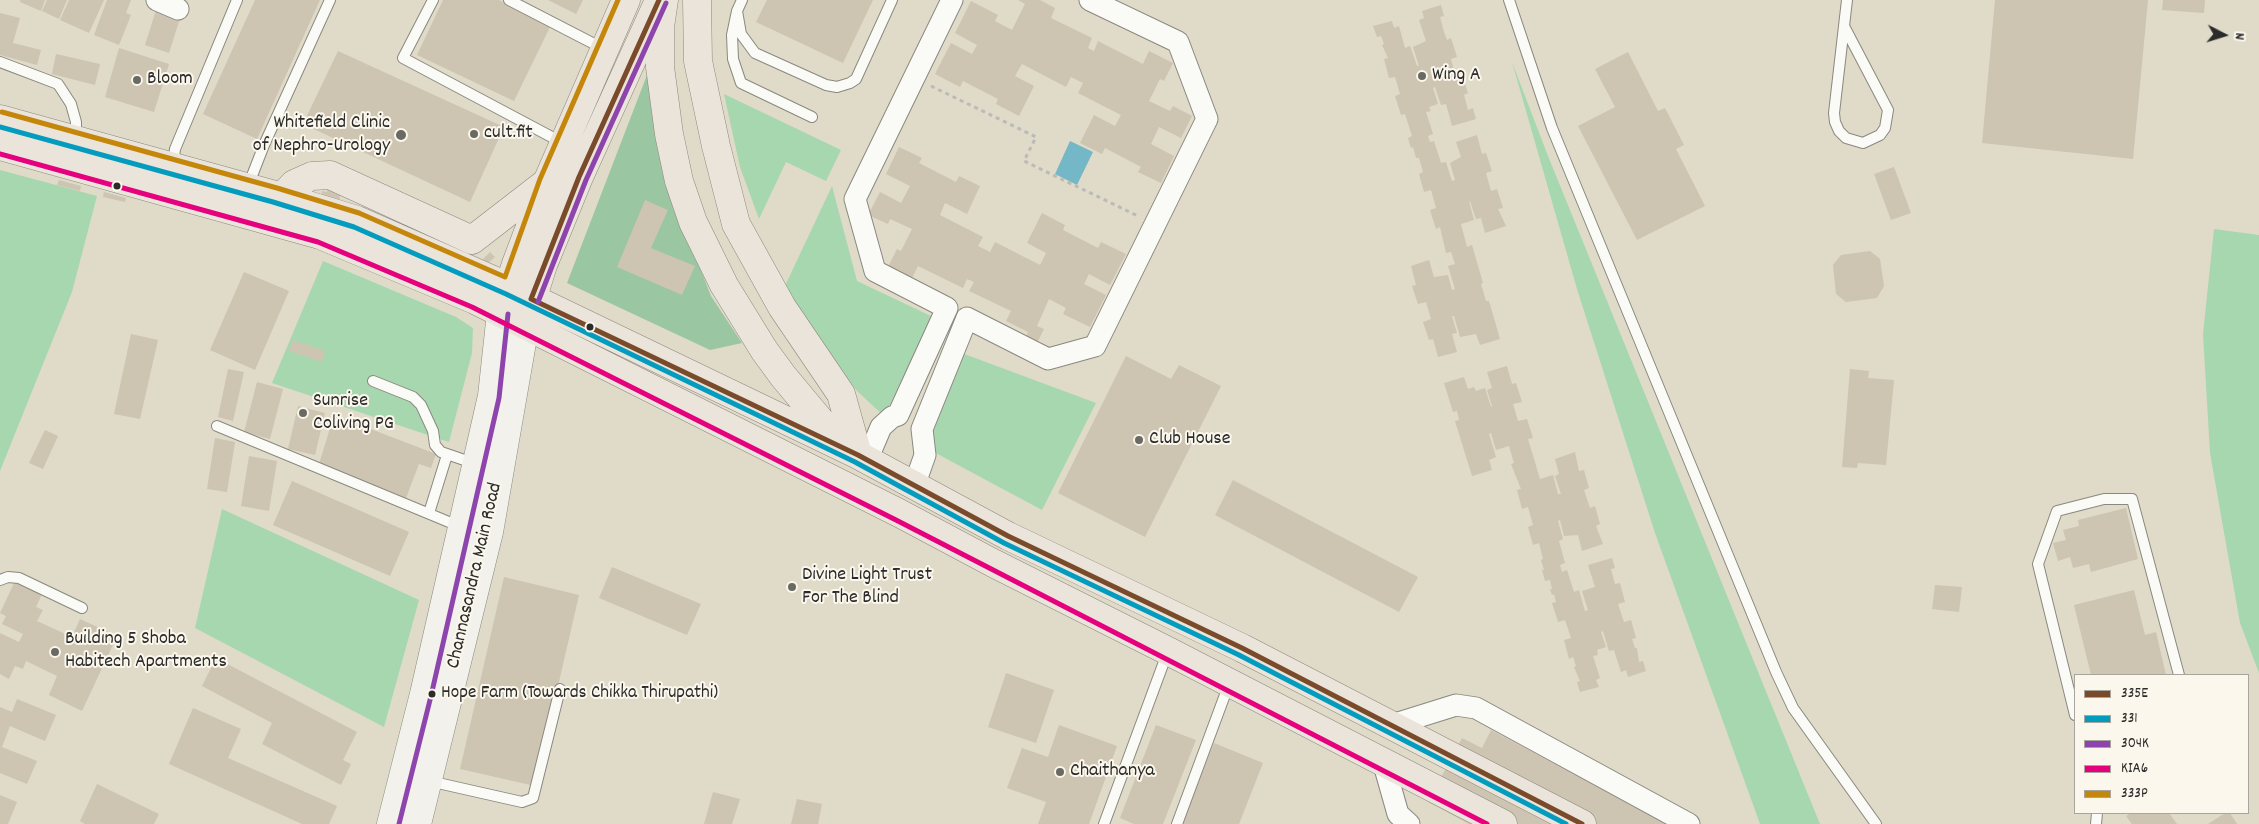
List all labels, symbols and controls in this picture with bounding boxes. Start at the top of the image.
north arrow [2199,10,2249,60]
text: N [2229,32,2249,41]
place label: Wing A [1432,64,1481,88]
place label: Bloom [147,68,193,92]
marker: Wing A [1416,70,1428,82]
marker: Bloom [131,74,143,86]
place label: Whitefield Clinic of Nephro-Urology [253,112,390,159]
place label: cult.fit [484,122,533,146]
marker: Whitefield Clinic of Nephro-Urology [394,128,408,142]
marker: cult.fit [468,128,480,140]
unlabelled marker [112,181,122,191]
unlabelled marker [585,322,595,332]
place label: Sunrise Coliving PG [313,390,394,437]
marker: Sunrise Coliving PG [297,407,309,419]
place label: Club House [1149,428,1230,452]
marker: Club House [1133,434,1145,446]
street label: Channasandra Main Road [443,481,509,671]
place label: Divine Light Trust For The Blind [802,564,932,611]
marker: Divine Light Trust For The Blind [786,581,798,593]
place label: Building 5 Shoba Habitech Apartments [65,628,227,675]
marker: Building 5 Shoba Habitech Apartments [49,646,61,658]
legend [2074,674,2249,814]
place label: Hope Farm (Towards Chikka Thirupathi) [441,683,718,705]
text: 335E [2121,683,2148,705]
marker: Hope Farm (Towards Chikka Thirupathi) [427,689,437,699]
text: 331 [2121,708,2138,730]
text: 304K [2121,733,2149,755]
text: KIA6 [2121,758,2148,780]
place label: Chaithanya [1070,760,1155,784]
marker: Chaithanya [1054,766,1066,778]
text: 333P [2121,783,2148,805]

